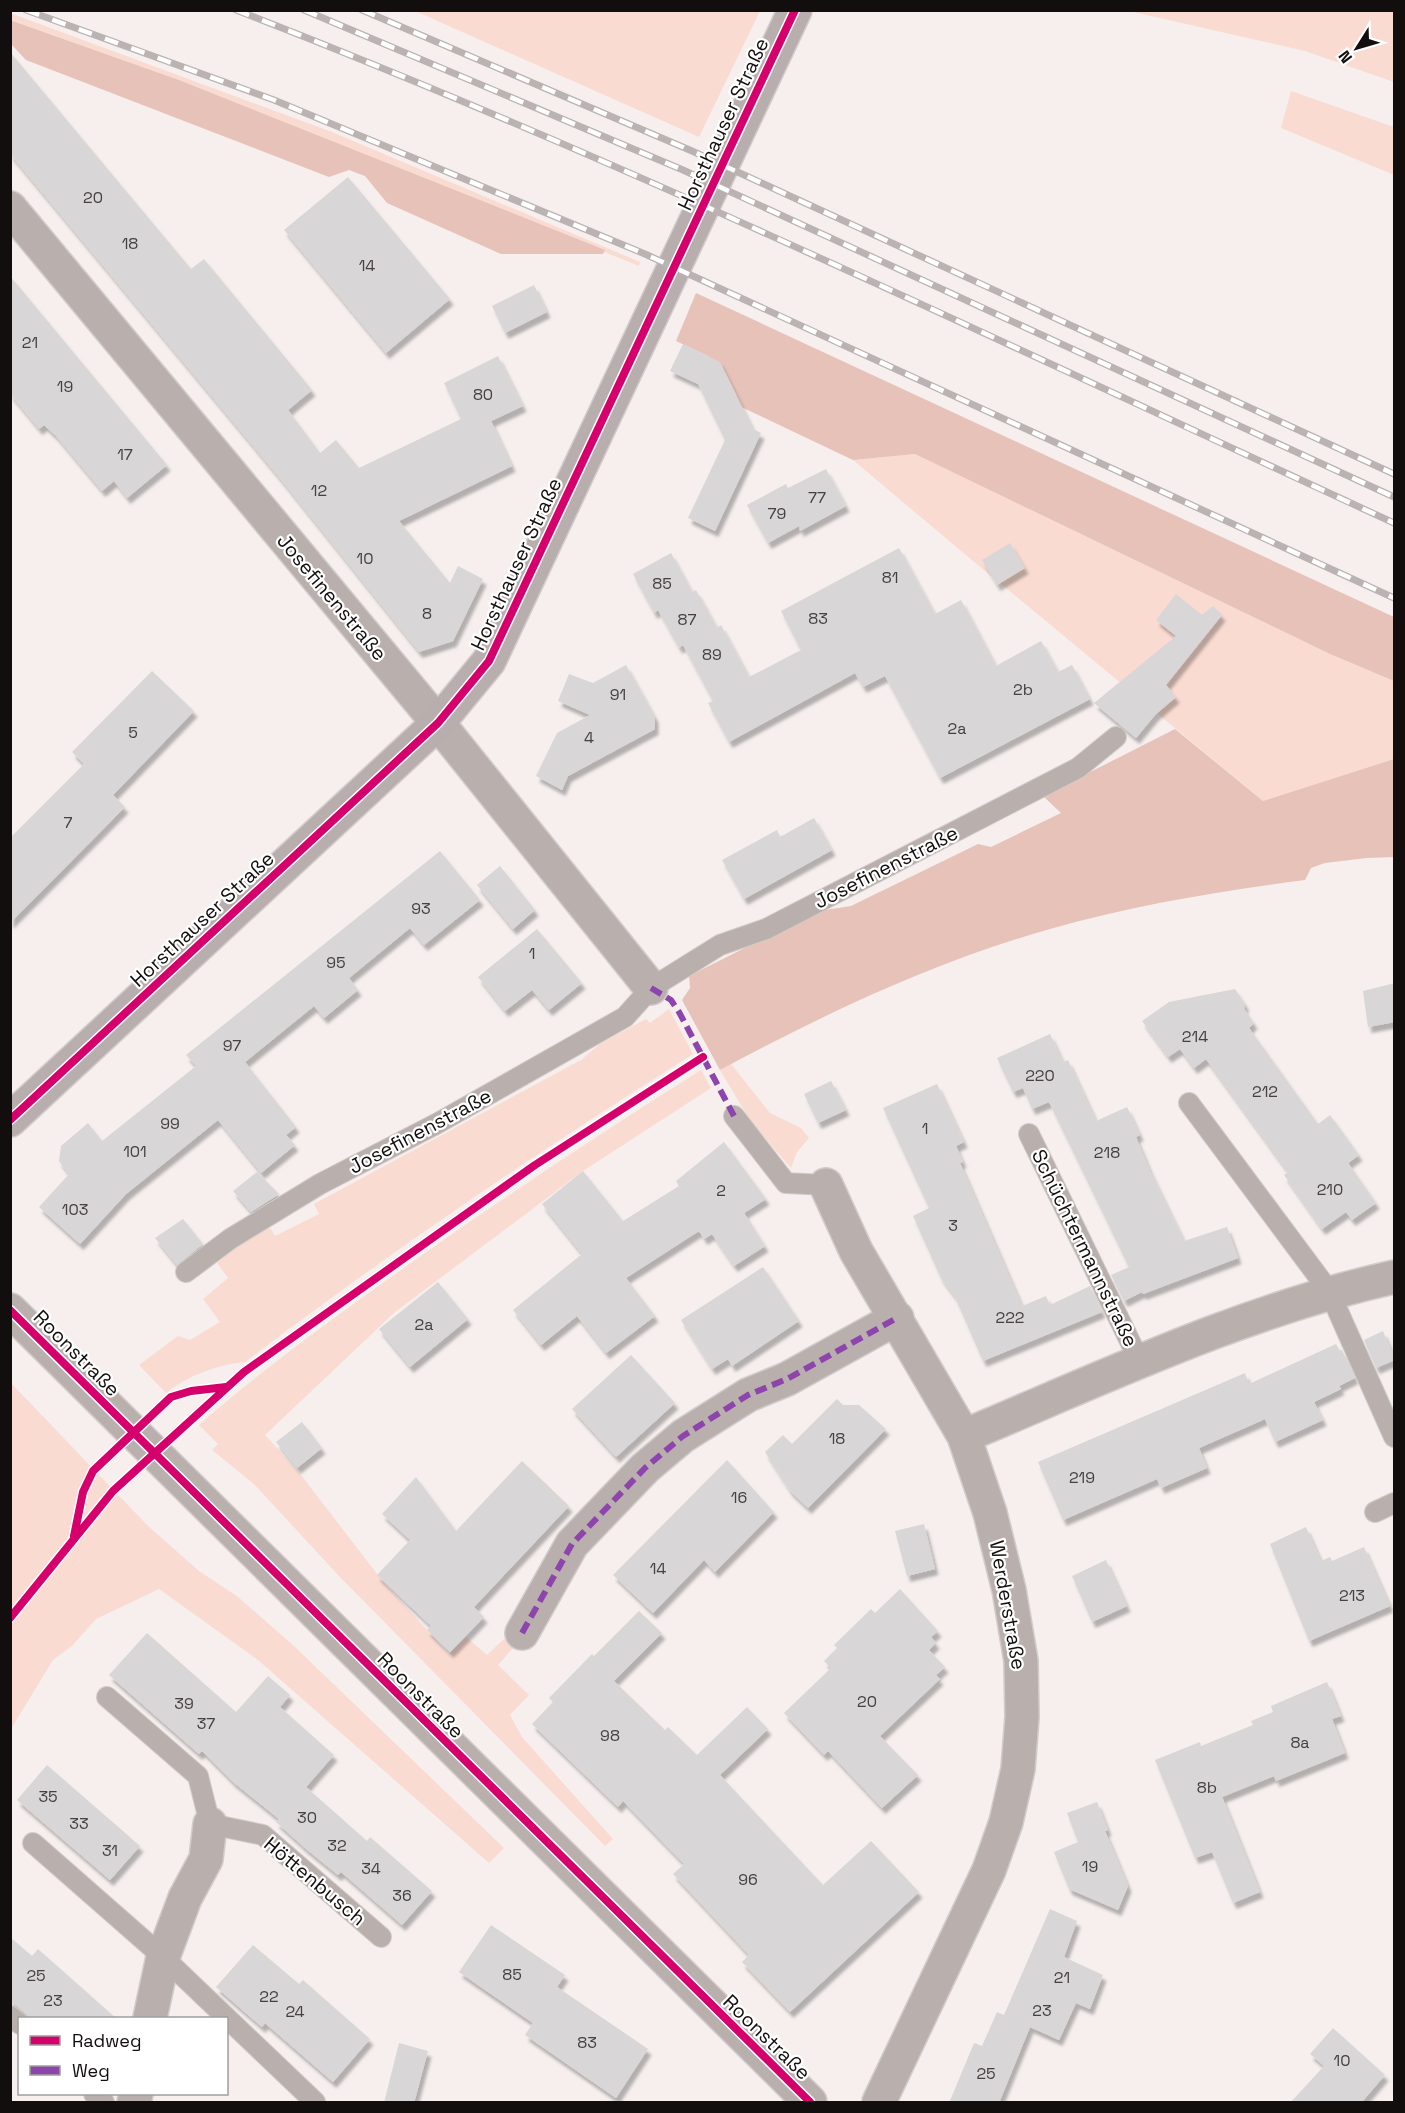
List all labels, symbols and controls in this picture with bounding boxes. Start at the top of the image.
north arrow [1327,18,1387,78]
street label: Horsthauser Straße [672,33,774,215]
text: N [1334,46,1357,67]
house number: 20 [83,187,103,208]
house number: 18 [122,233,138,254]
house number: 14 [359,255,375,276]
house number: 21 [22,332,38,353]
house number: 19 [57,376,73,397]
house number: 80 [473,384,493,405]
house number: 17 [117,444,133,465]
street label: Horsthauser Straße [465,473,567,655]
house number: 12 [311,480,327,501]
house number: 77 [808,487,826,508]
house number: 79 [768,503,786,524]
street label: Josefinenstraße [271,528,393,666]
house number: 10 [357,548,373,569]
house number: 81 [882,567,898,588]
house number: 85 [652,573,672,594]
house number: 8 [422,603,432,624]
house number: 83 [808,608,828,629]
house number: 87 [678,609,696,630]
house number: 89 [702,644,722,665]
house number: 2b [1013,679,1033,700]
house number: 91 [610,684,626,705]
house number: 2a [948,718,966,739]
house number: 5 [128,722,138,743]
house number: 4 [584,727,594,748]
house number: 7 [63,812,73,833]
street label: Josefinenstraße [810,820,962,914]
street label: Horsthauser Straße [124,845,280,993]
house number: 93 [411,898,431,919]
house number: 1 [529,943,535,964]
house number: 95 [326,952,346,973]
house number: 214 [1182,1026,1208,1047]
house number: 97 [223,1035,241,1056]
house number: 220 [1025,1065,1055,1086]
house number: 212 [1252,1081,1278,1102]
street label: Josefinenstraße [344,1082,496,1180]
house number: 99 [160,1113,180,1134]
house number: 1 [922,1118,928,1139]
house number: 101 [123,1141,147,1162]
house number: 218 [1094,1142,1120,1163]
street label: Schüchtermannstraße [1026,1145,1144,1351]
house number: 210 [1317,1179,1343,1200]
house number: 2 [716,1180,726,1201]
house number: 103 [62,1199,88,1220]
house number: 3 [948,1215,958,1236]
street label: Roonstraße [28,1304,126,1402]
house number: 222 [996,1307,1024,1328]
house number: 2a [415,1314,433,1335]
house number: 18 [829,1428,845,1449]
house number: 219 [1069,1467,1095,1488]
house number: 16 [731,1487,747,1508]
street label: Werderstraße [984,1538,1032,1672]
house number: 14 [650,1558,666,1579]
house number: 213 [1339,1585,1365,1606]
street label: Roonstraße [372,1646,470,1744]
house number: 20 [857,1691,877,1712]
house number: 39 [174,1693,194,1714]
house number: 37 [197,1713,215,1734]
house number: 98 [600,1725,620,1746]
house number: 8a [1290,1732,1310,1753]
house number: 8b [1197,1777,1217,1798]
house number: 35 [38,1786,58,1807]
house number: 30 [297,1807,317,1828]
house number: 33 [69,1813,89,1834]
street label: Höttenbusch [259,1831,371,1931]
house number: 32 [327,1835,347,1856]
house number: 31 [102,1840,118,1861]
house number: 19 [1082,1856,1098,1877]
house number: 34 [361,1858,381,1879]
house number: 96 [738,1869,758,1890]
house number: 36 [392,1885,412,1906]
house number: 85 [502,1964,522,1985]
house number: 25 [26,1965,46,1986]
house number: 21 [1054,1967,1070,1988]
house number: 22 [259,1986,279,2007]
street label: Roonstraße [718,1989,816,2085]
house number: 23 [43,1990,63,2011]
house number: 23 [1032,2000,1052,2021]
house number: 24 [285,2001,305,2022]
legend [18,2017,228,2095]
text: Radweg [72,2029,142,2052]
house number: 83 [577,2032,597,2053]
house number: 10 [1334,2050,1350,2071]
text: Weg [72,2059,110,2082]
house number: 25 [976,2063,996,2084]

